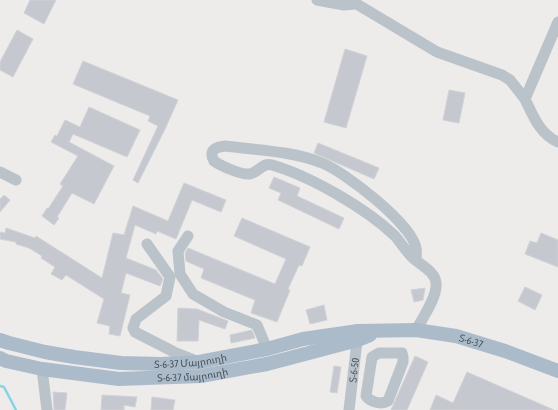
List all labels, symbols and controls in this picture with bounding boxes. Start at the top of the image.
street label: Տ-6-37 [458,332,485,350]
street label: Տ-6-37 Մայրուղի [154,351,228,370]
street label: Տ-6-50 [347,357,361,383]
street label: Տ-6-37 մայրուղի [157,366,229,383]

